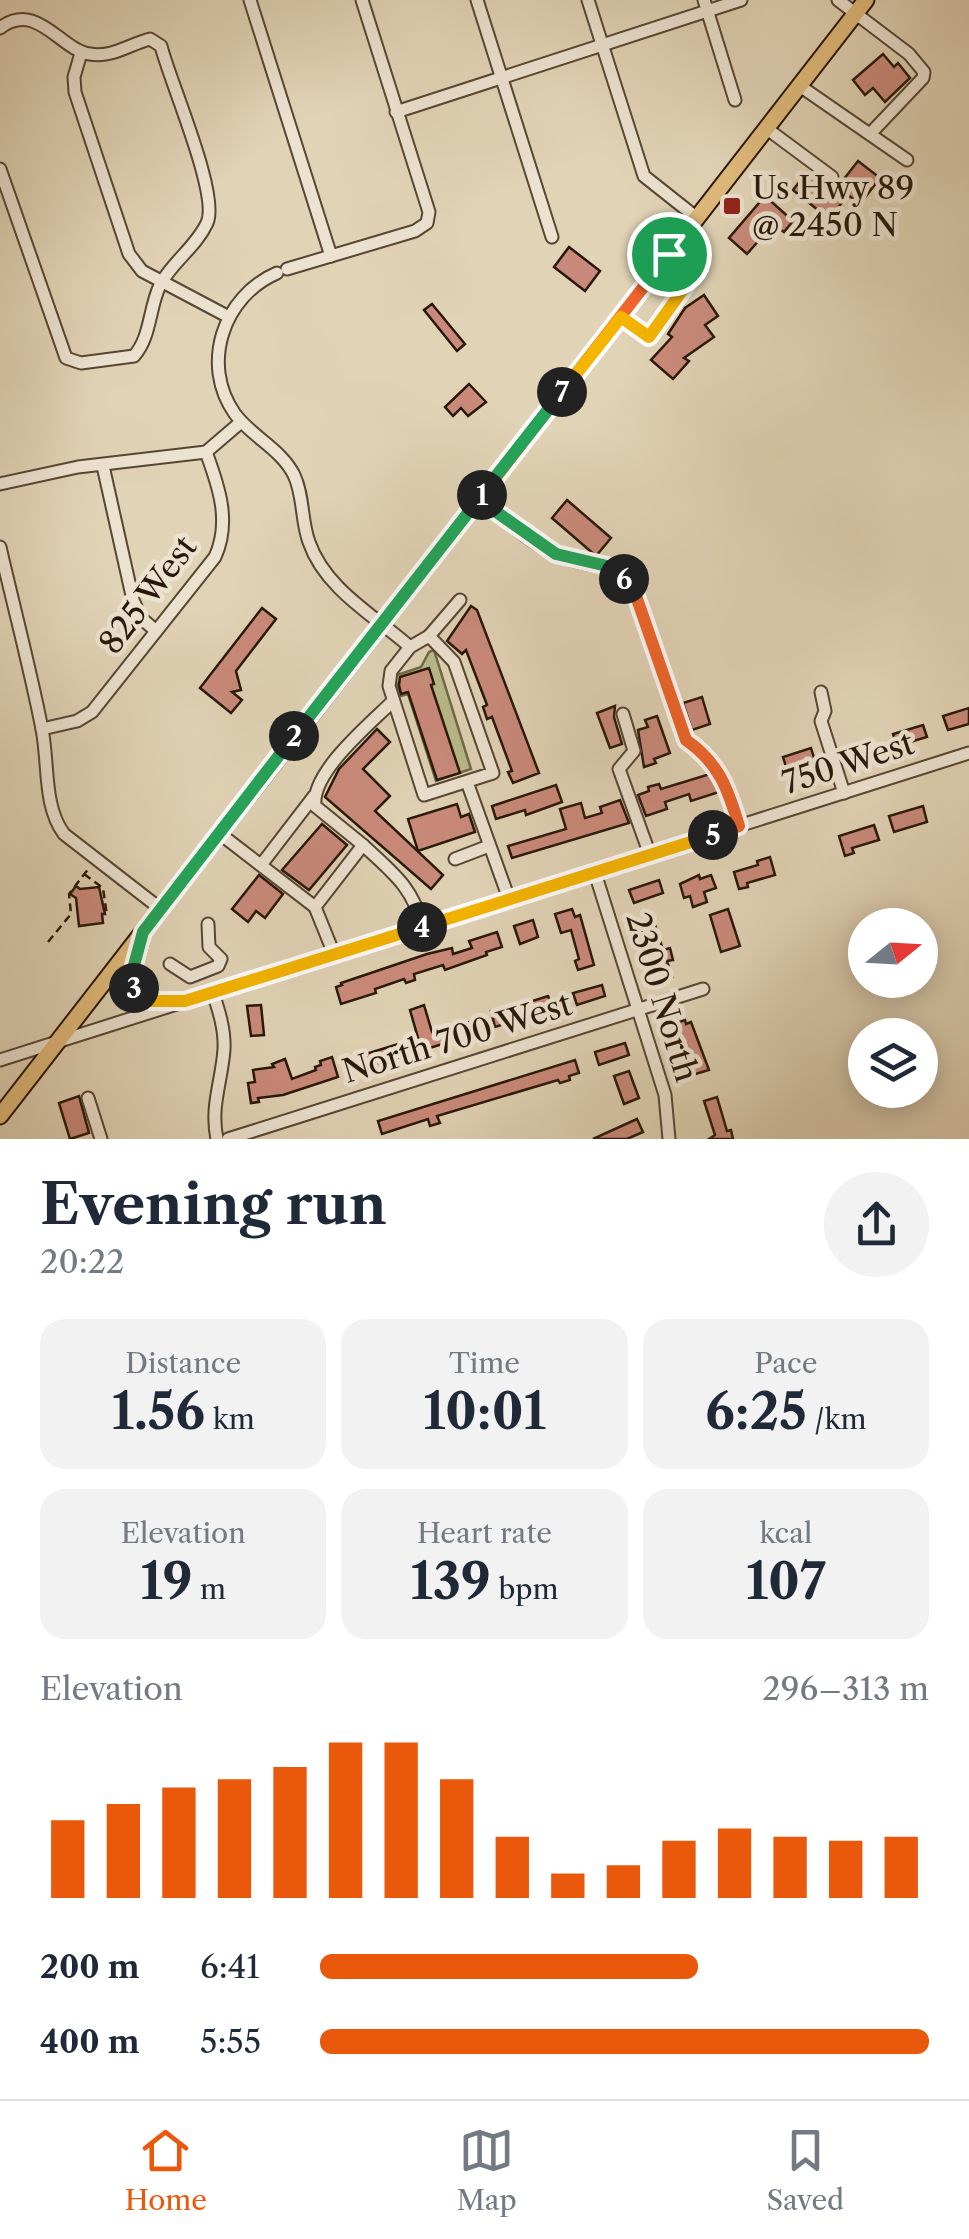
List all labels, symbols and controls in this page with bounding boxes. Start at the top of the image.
place label: Us Hwy 89 @ 2450 N [752,168,914,244]
marker: Us Hwy 89 @ 2450 N [721,195,743,217]
pin [627,212,712,297]
icon: arrive [642,227,697,282]
pin: 7 [537,367,587,417]
text: 7 [555,375,569,409]
pin: 1 [457,470,507,520]
text: 1 [476,478,488,512]
street label: 825 West [91,528,205,661]
pin: 6 [599,554,649,604]
text: 6 [616,562,632,596]
pin: 2 [269,711,319,761]
text: 2 [286,719,302,753]
street label: 750 West [777,723,919,802]
pin: 5 [688,810,738,860]
text: 5 [705,818,721,852]
pin: 4 [397,902,447,952]
street label: 2300 North [618,907,707,1086]
north arrow [848,908,938,998]
map controls [848,908,938,1108]
text: 4 [414,910,430,944]
pin: 3 [109,963,159,1013]
text: 3 [126,971,142,1005]
street label: North 700 West [338,984,577,1091]
button: layers [848,1018,938,1108]
text: Evening run [40,1171,387,1238]
button: share [824,1172,929,1277]
text: 20:22 [40,1242,124,1281]
text: Distance [125,1346,241,1380]
text: Time [449,1346,520,1380]
text: Pace [754,1346,817,1380]
text: 1.56 [111,1380,205,1442]
text: 10:01 [423,1380,546,1442]
text: 6:25 [705,1380,807,1442]
text: km [205,1402,255,1436]
text: /km [807,1402,867,1436]
text: Elevation [121,1516,246,1550]
text: Heart rate [417,1516,552,1550]
text: kcal [759,1516,812,1550]
text: 19 [140,1550,193,1612]
text: 139 [410,1550,491,1612]
text: 107 [746,1550,826,1612]
text: m [193,1572,226,1606]
text: bpm [491,1572,559,1606]
text: Elevation [40,1669,183,1708]
text: 296–313 m [762,1669,929,1708]
text: 200 m [40,1947,140,1986]
text: 6:41 [200,1947,260,1986]
text: 400 m [40,2022,140,2061]
text: 5:55 [200,2022,261,2061]
tab: Home [125,2123,207,2217]
tab: Map [457,2123,517,2217]
tab: Saved [766,2123,844,2217]

